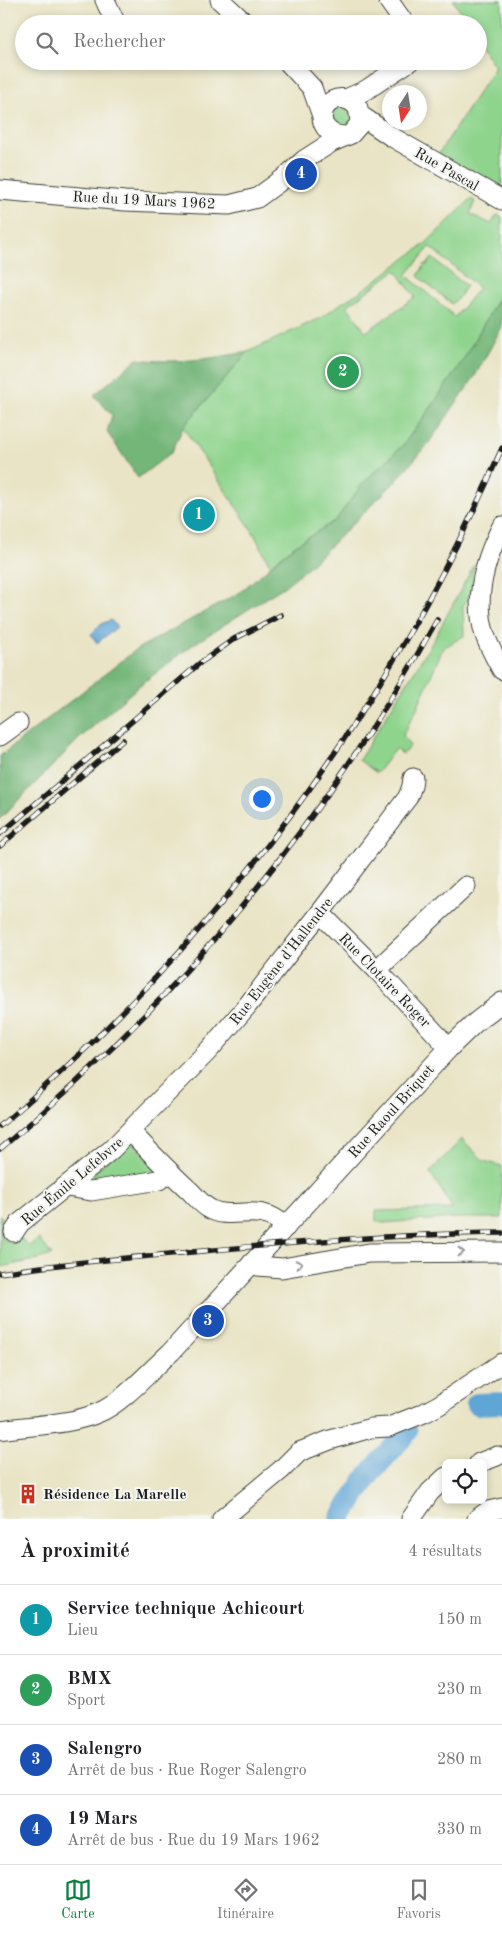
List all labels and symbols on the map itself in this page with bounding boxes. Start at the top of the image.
north arrow [382,85,427,130]
street label: Rue Pascal [412,146,481,195]
pin: 4 [285,155,317,193]
street label: Rue du 19 Mars 1962 [72,190,216,213]
pin: 2 [327,353,359,391]
pin: 1 [183,496,215,534]
your location [249,786,275,812]
street label: Rue Eugène d'Hallendre [228,895,336,1028]
street label: Rue Clotaire Roger [335,931,433,1031]
street label: Rue Raoul Briquet [346,1062,438,1162]
street label: Rue Émile Lefebvre [17,1133,127,1229]
one-way arrow [458,1247,465,1257]
one-way arrow [295,1259,304,1270]
pin: 3 [192,1302,224,1340]
building icon: Résidence La Marelle [17,1483,39,1505]
place label: Résidence La Marelle [43,1488,186,1503]

